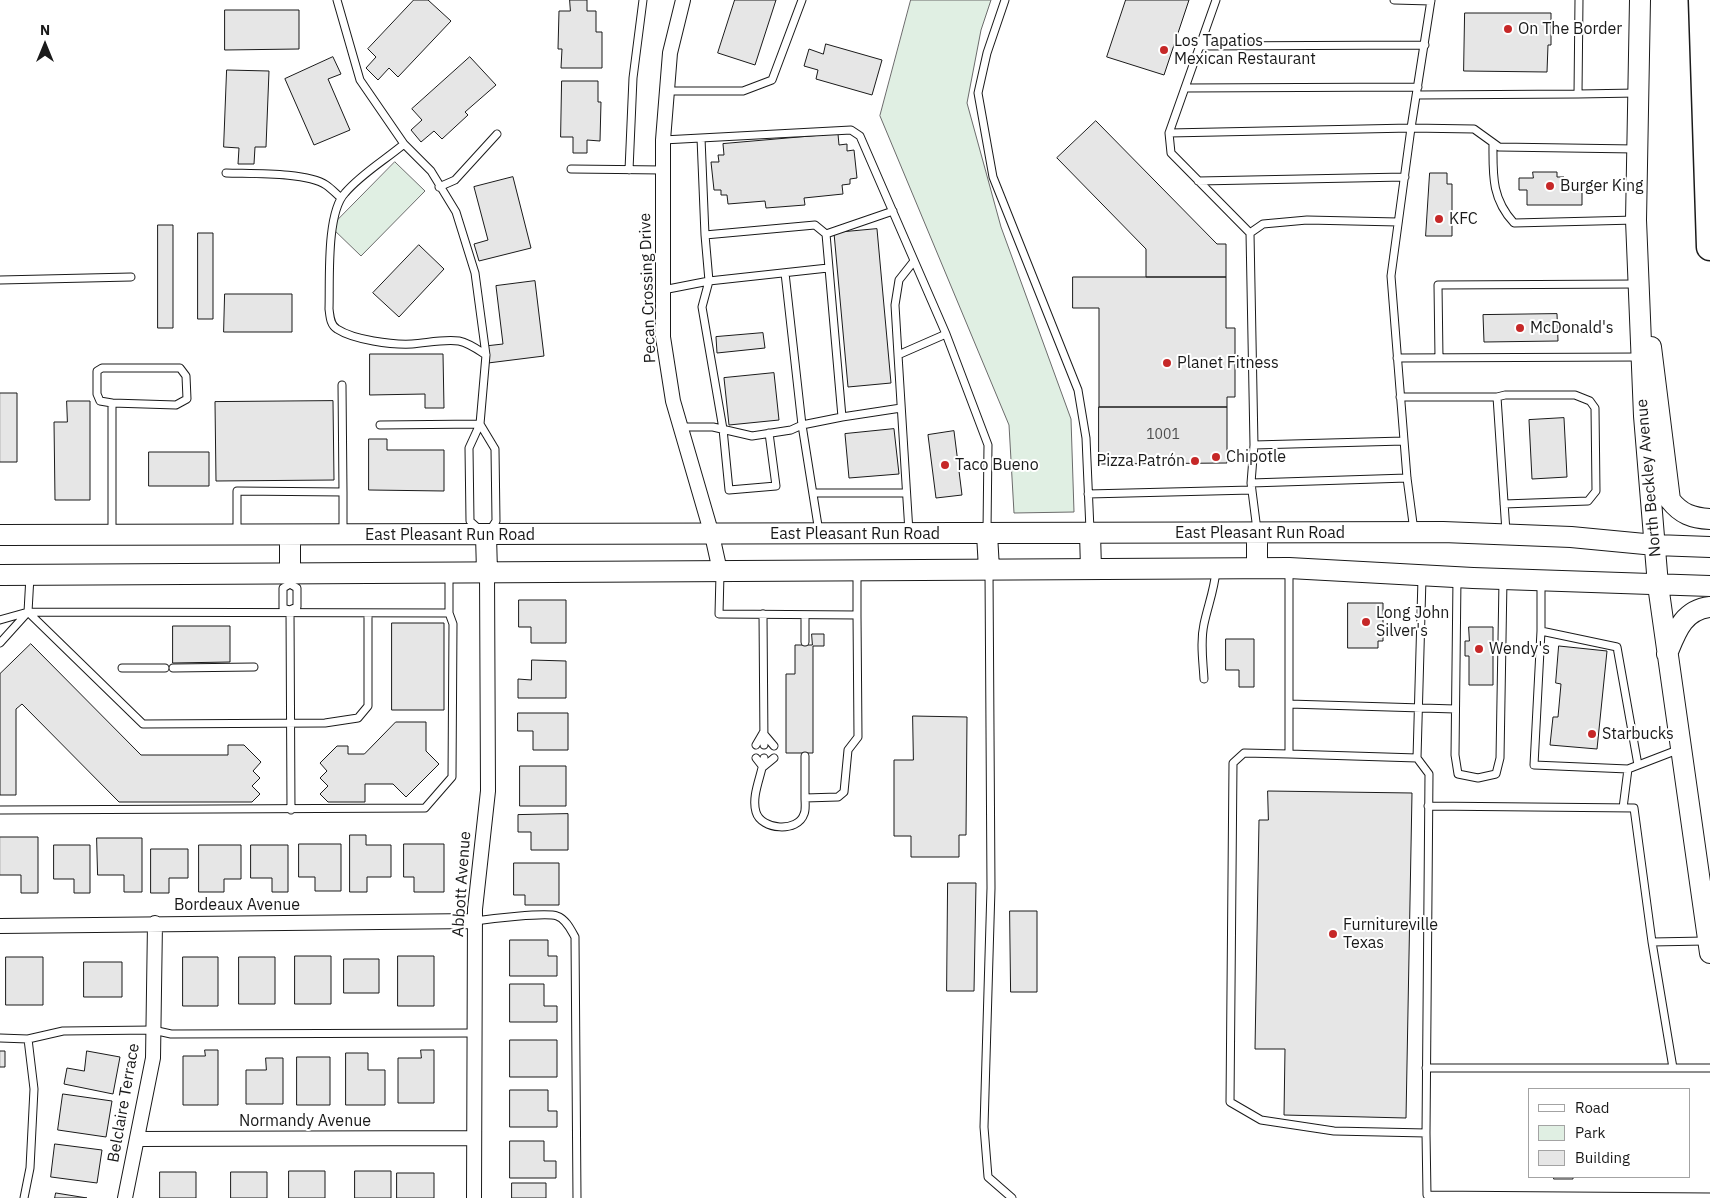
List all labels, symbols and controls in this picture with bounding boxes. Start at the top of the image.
place label: On The Border [1518,19,1622,39]
north arrow [20,20,70,70]
text: N [40,21,50,39]
marker: On The Border [1502,23,1514,35]
place label: Los Tapatios Mexican Restaurant [1174,31,1316,69]
marker: Los Tapatios Mexican Restaurant [1158,44,1170,56]
place label: Burger King [1560,176,1644,196]
marker: Burger King [1544,180,1556,192]
place label: KFC [1449,209,1478,229]
street label: Pecan Crossing Drive [636,213,660,363]
marker: KFC [1433,213,1445,225]
place label: McDonald's [1530,318,1614,338]
marker: McDonald's [1514,322,1526,334]
place label: Planet Fitness [1177,353,1279,373]
marker: Planet Fitness [1161,357,1173,369]
street label: North Beckley Avenue [1633,398,1665,558]
house number: 1001 [1146,427,1180,443]
place label: Chipotle [1226,447,1286,467]
place label: Pizza Patrón [1097,451,1185,471]
marker: Chipotle [1210,451,1222,463]
place label: Taco Bueno [955,455,1039,475]
marker: Pizza Patrón [1189,455,1201,467]
marker: Taco Bueno [939,459,951,471]
street label: East Pleasant Run Road [1175,523,1345,543]
street label: East Pleasant Run Road [770,524,940,544]
street label: East Pleasant Run Road [365,525,535,545]
place label: Long John Silver's [1376,603,1449,641]
marker: Long John Silver's [1360,616,1372,628]
place label: Wendy's [1489,639,1550,659]
marker: Wendy's [1473,643,1485,655]
place label: Starbucks [1602,724,1674,744]
marker: Starbucks [1586,728,1598,740]
street label: Abbott Avenue [449,830,475,938]
street label: Bordeaux Avenue [174,895,300,915]
place label: Furnitureville Texas [1343,915,1438,953]
marker: Furnitureville Texas [1327,928,1339,940]
street label: Belclaire Terrace [104,1042,144,1164]
legend [1528,1088,1690,1178]
text: Road [1575,1098,1610,1117]
street label: Normandy Avenue [239,1111,371,1131]
text: Park [1575,1123,1605,1142]
text: Building [1575,1148,1630,1167]

